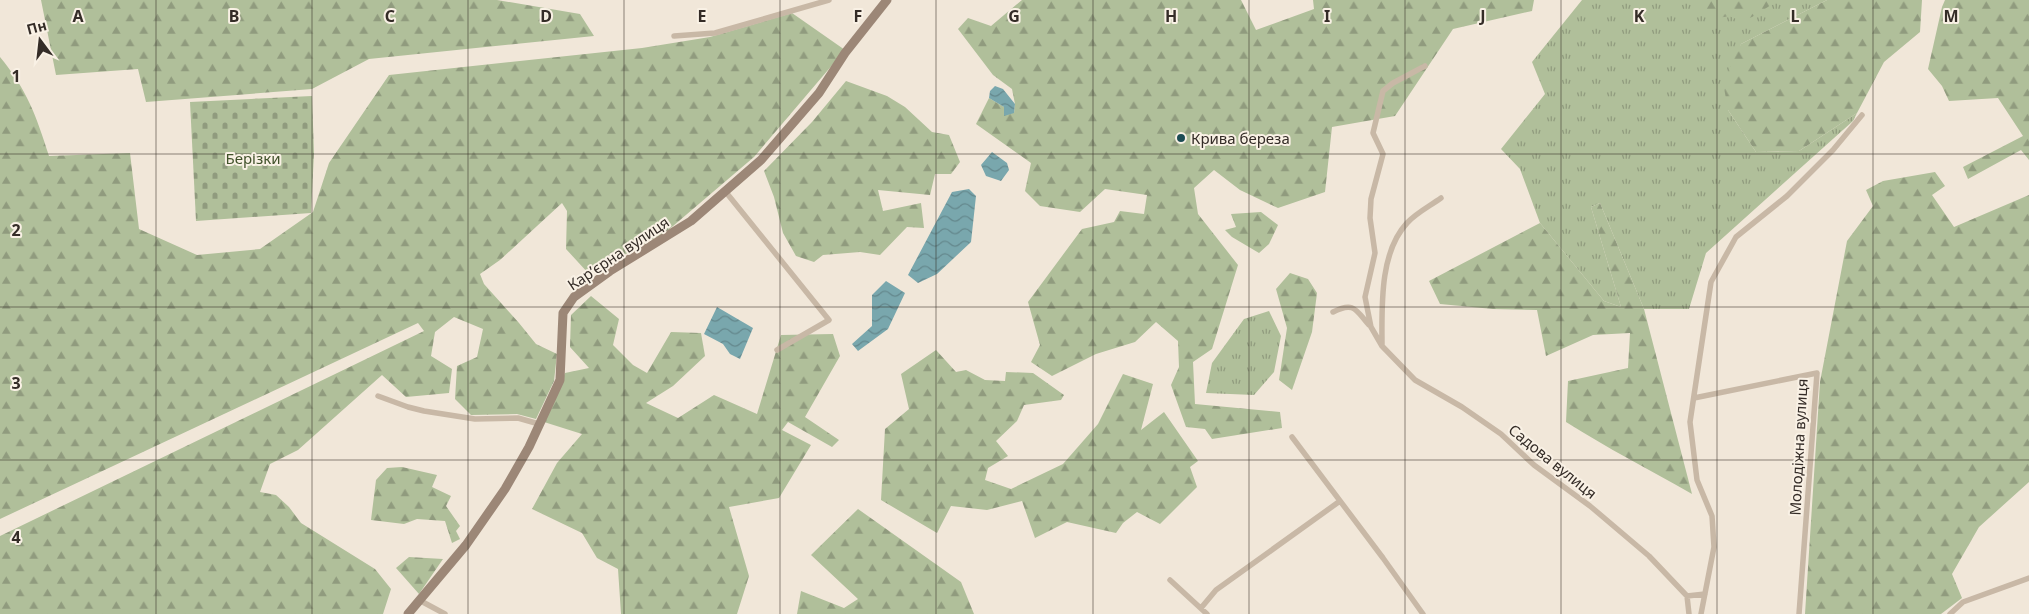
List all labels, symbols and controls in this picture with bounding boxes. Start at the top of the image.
text: A [72,5,84,27]
text: B [229,5,239,27]
text: C [385,5,395,27]
text: D [540,5,552,27]
text: E [698,5,707,27]
text: F [854,5,862,27]
text: G [1008,5,1020,27]
text: H [1165,5,1177,27]
text: I [1324,5,1330,27]
text: J [1478,5,1486,27]
text: K [1634,5,1645,27]
text: L [1791,5,1800,27]
text: M [1943,5,1959,27]
north arrow [15,15,65,65]
text: Пн [24,15,49,39]
text: 1 [11,65,21,87]
place label: Крива береза [1191,128,1290,148]
marker: Крива береза [1175,132,1187,144]
park label: Берізки [225,148,281,168]
street label: Карʼєрна вулиця [563,212,673,294]
text: 2 [11,219,21,241]
text: 3 [11,372,21,394]
street label: Молодіжна вулиця [1784,378,1812,516]
street label: Садова вулиця [1505,419,1601,503]
text: 4 [11,526,21,548]

